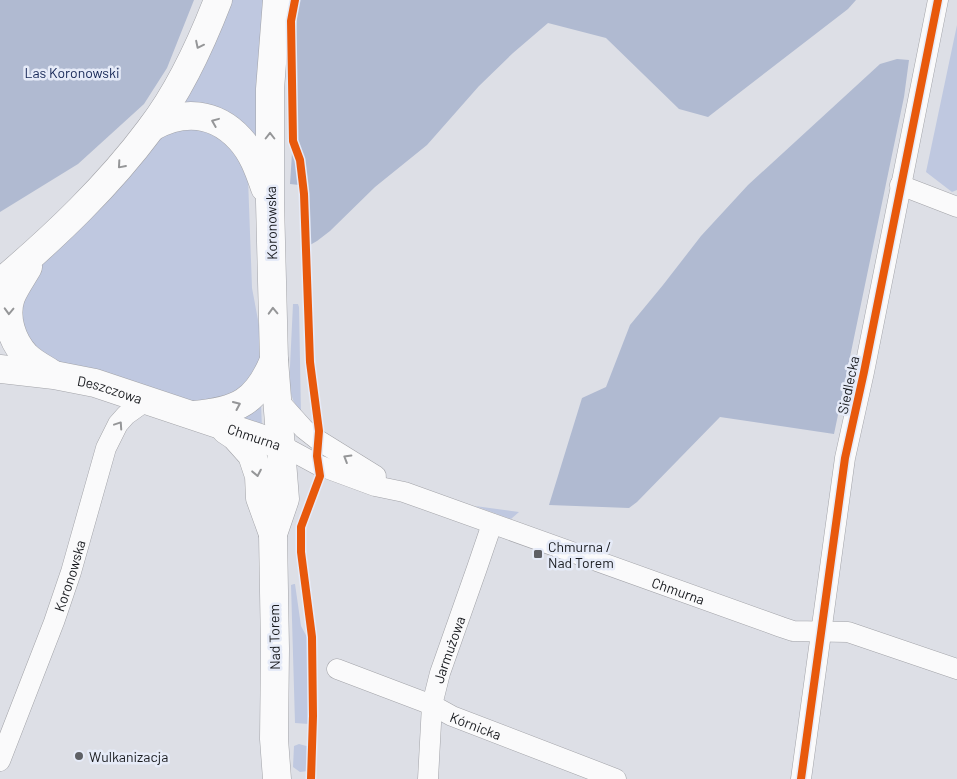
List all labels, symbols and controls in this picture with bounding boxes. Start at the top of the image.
one-way arrow [195,40,205,49]
park label: Las Koronowski [24,64,120,81]
one-way arrow [211,118,220,128]
one-way arrow [265,132,275,140]
one-way arrow [118,159,126,168]
street label: Koronowska [262,186,280,260]
one-way arrow [268,307,278,315]
one-way arrow [4,308,15,316]
street label: Siedlecka [834,354,862,416]
street label: Deszczowa [76,371,145,407]
one-way arrow [232,401,241,412]
street label: Chmurna [226,419,283,453]
one-way arrow [112,421,122,430]
one-way arrow [343,455,352,465]
one-way arrow [252,468,262,477]
street label: Koronowska [50,538,88,613]
place label: Chmurna / Nad Torem [548,538,614,571]
marker: Chmurna / Nad Torem [532,548,544,560]
street label: Chmurna [650,573,707,608]
street label: Nad Torem [265,604,283,670]
street label: Jarmużowa [429,614,468,685]
street label: Kórnicka [448,708,504,743]
place label: Wulkanizacja [89,748,168,765]
marker: Wulkanizacja [73,750,85,762]

